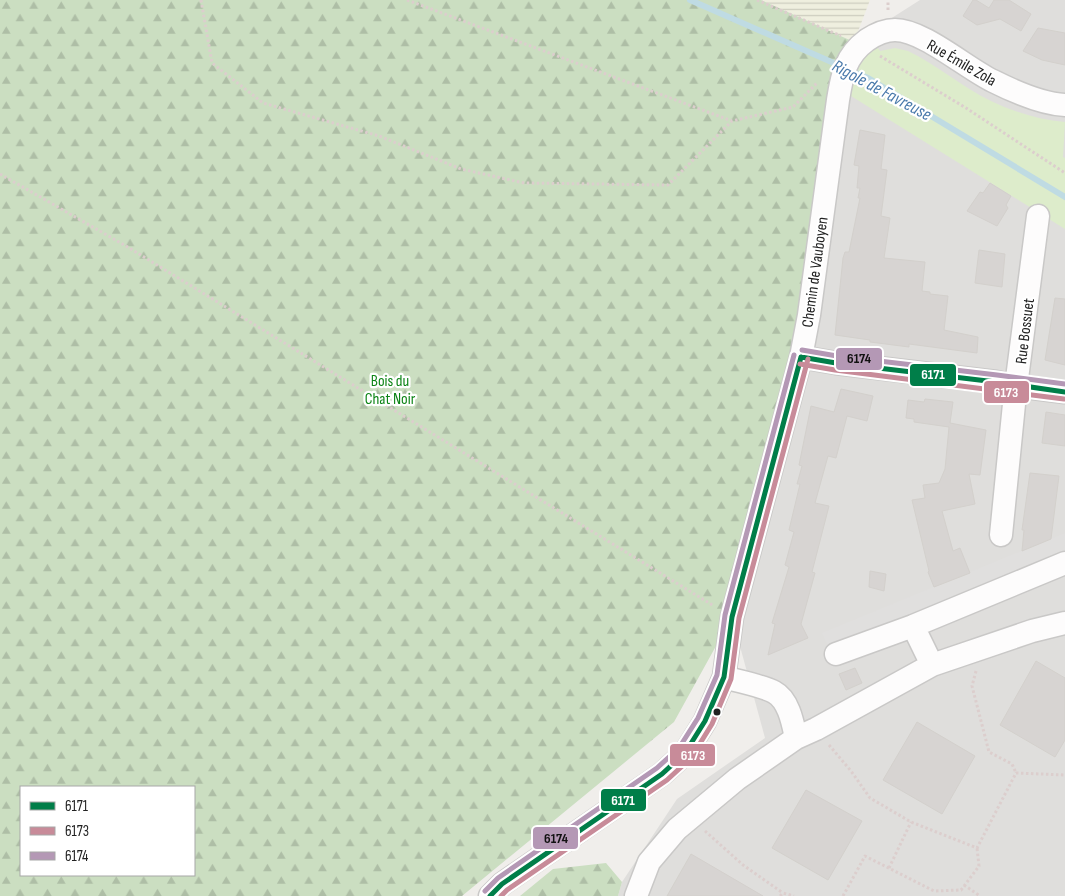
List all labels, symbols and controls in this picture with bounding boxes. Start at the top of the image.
street label: Rue Émile Zola [923,36,999,91]
water label: Rigole de Favreuse [829,55,935,125]
street label: Chemin de Vauboyen [798,216,833,329]
street label: Rue Bossuet [1012,297,1039,365]
line badge: 6174 [835,347,883,371]
text: 6174 [847,350,871,367]
line badge: 6171 [909,363,957,387]
text: 6171 [921,366,945,383]
park label: Bois du Chat Noir [365,372,416,409]
line badge: 6173 [983,380,1030,404]
text: 6173 [994,384,1018,401]
unlabelled marker [712,707,722,717]
line badge: 6173 [669,743,716,767]
text: 6173 [681,747,705,764]
legend [20,786,195,876]
line badge: 6171 [600,788,647,812]
text: 6171 [611,792,635,809]
text: 6171 [65,797,89,816]
text: 6173 [65,822,89,841]
line badge: 6174 [532,826,579,850]
text: 6174 [544,830,568,847]
text: 6174 [65,847,88,866]

